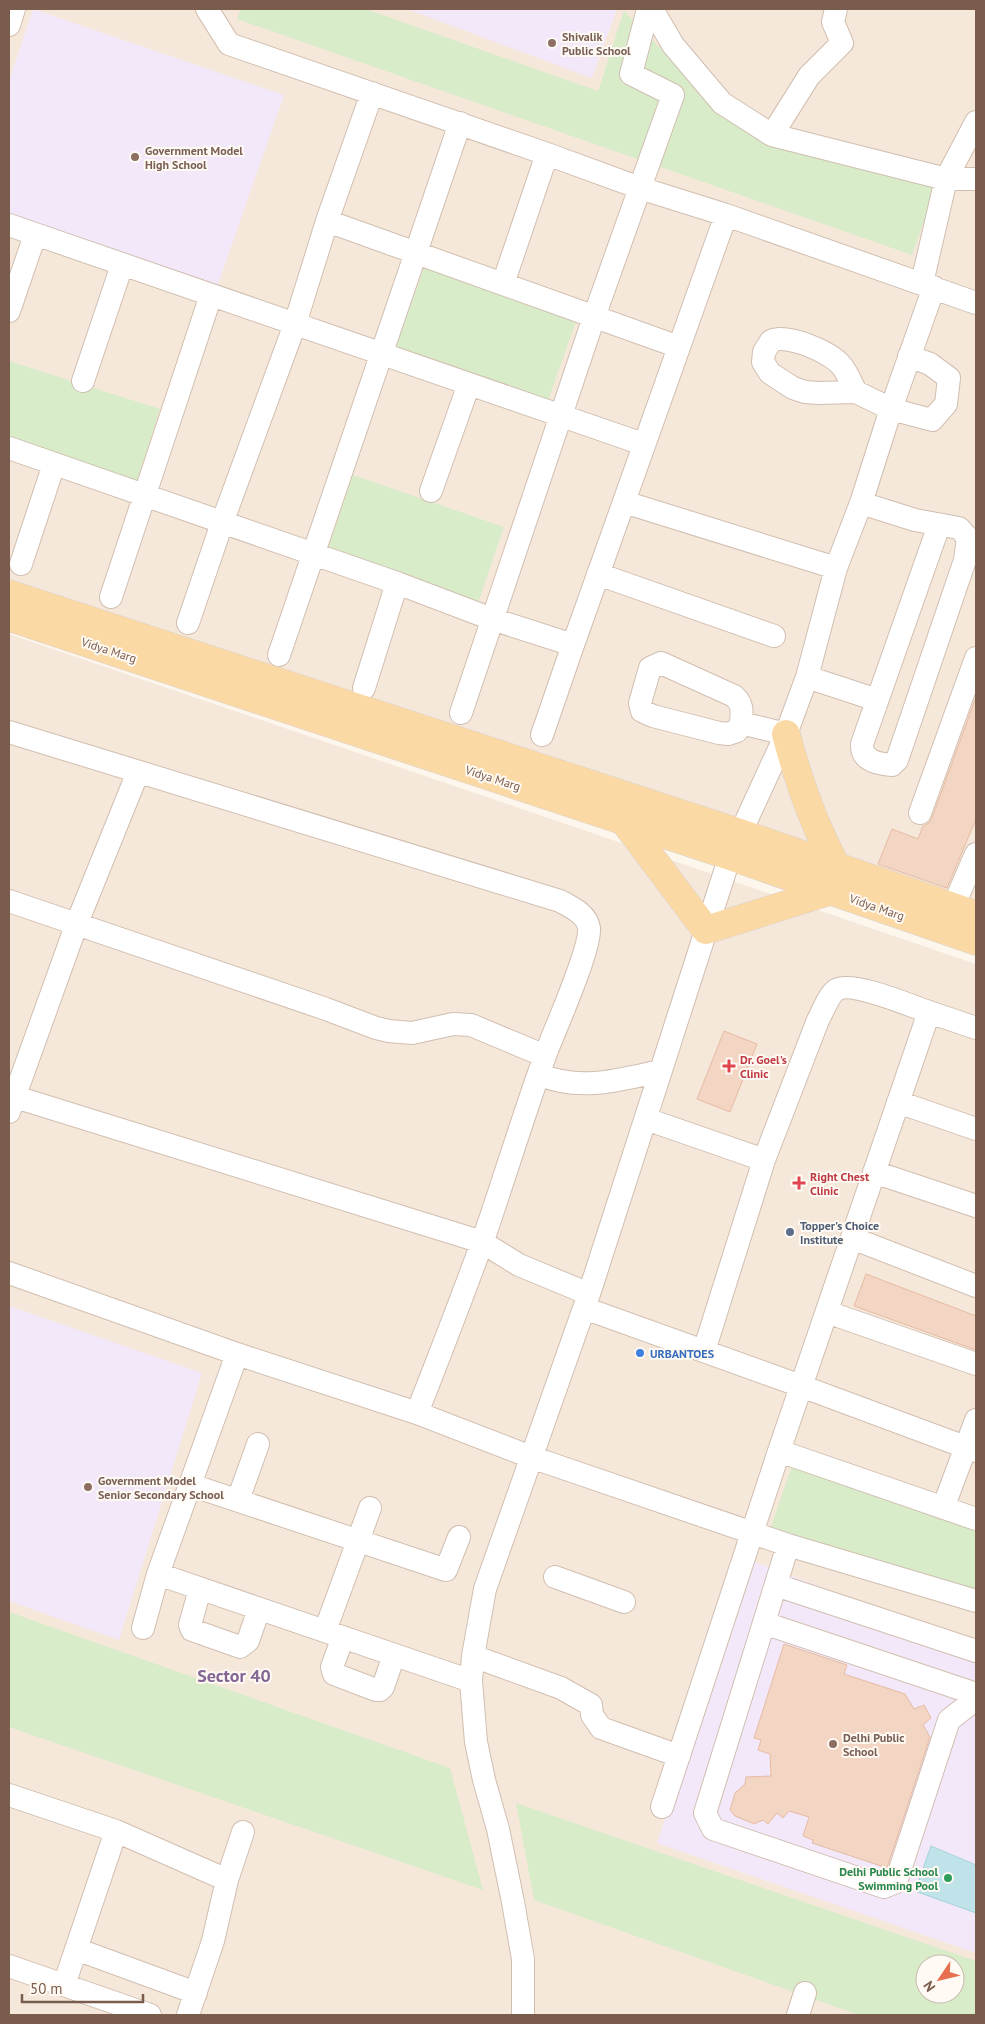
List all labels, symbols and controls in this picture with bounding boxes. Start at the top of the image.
place label: Shivalik Public School [562,29,631,58]
marker: Shivalik Public School [546,37,558,49]
place label: Government Model High School [145,143,243,172]
marker: Government Model High School [129,151,141,163]
street label: Vidya Marg [79,634,139,666]
street label: Vidya Marg [463,762,523,794]
street label: Vidya Marg [847,890,906,923]
place label: Dr. Goel's Clinic [740,1052,787,1081]
marker: Dr. Goel's Clinic [722,1059,736,1073]
place label: Right Chest Clinic [810,1169,870,1198]
marker: Right Chest Clinic [792,1176,806,1190]
place label: Topper's Choice Institute [800,1218,879,1247]
marker: Topper's Choice Institute [784,1226,796,1238]
place label: URBANTOES [650,1346,714,1361]
marker: URBANTOES [634,1347,646,1359]
place label: Government Model Senior Secondary School [98,1473,224,1502]
marker: Government Model Senior Secondary School [82,1481,94,1493]
district label: Sector 40 [197,1664,271,1687]
place label: Delhi Public School [843,1730,905,1759]
marker: Delhi Public School [827,1738,839,1750]
place label: Delhi Public School Swimming Pool [839,1864,938,1893]
marker: Delhi Public School Swimming Pool [942,1872,954,1884]
north arrow [915,1954,965,2004]
scale bar [22,1972,144,2004]
text: N [919,1978,939,1995]
text: 50 m [30,1979,63,1998]

